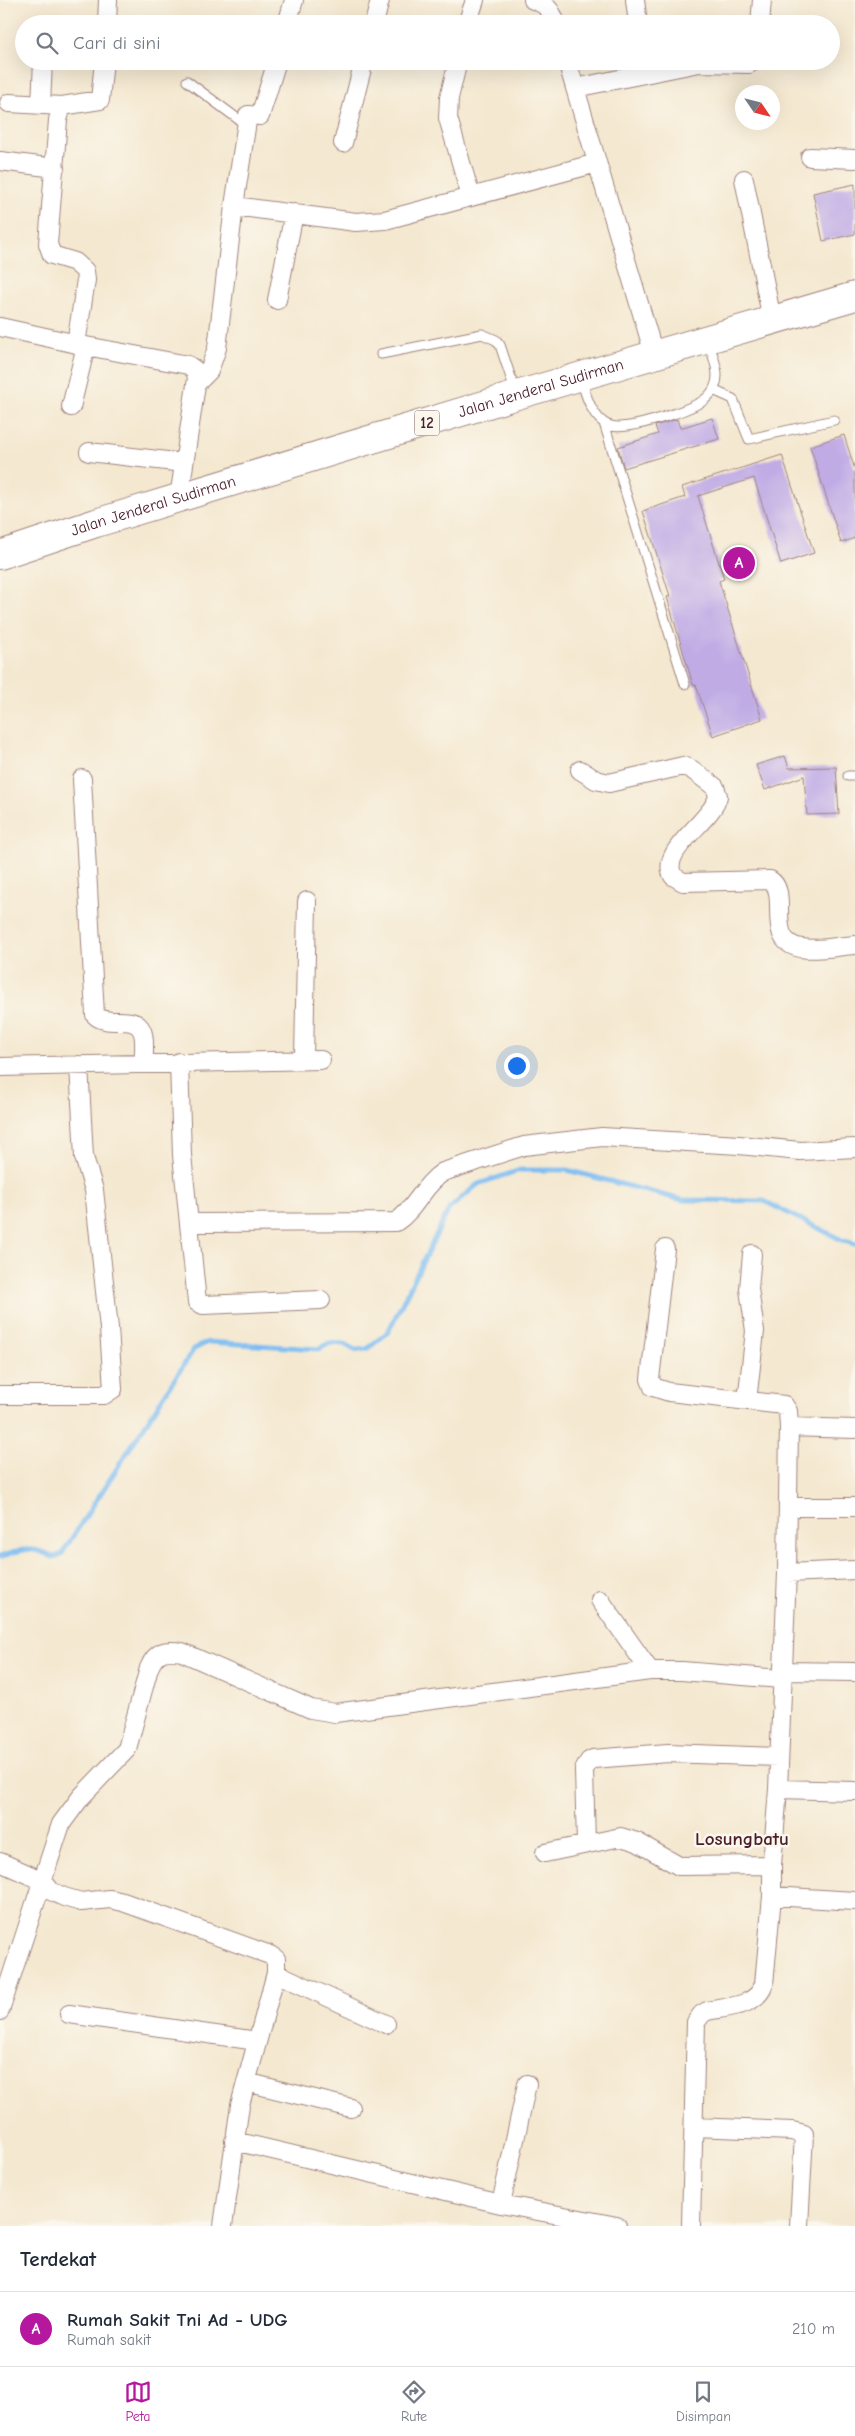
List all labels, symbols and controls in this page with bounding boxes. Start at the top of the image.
search box [15,15,840,70]
icon: search [33,29,61,57]
text: Cari di sini [73,32,160,54]
north arrow [735,85,780,130]
street label: Jalan Jenderal Sudirman [456,355,626,421]
road number: 12 [414,410,440,436]
street label: Jalan Jenderal Sudirman [69,472,238,540]
pin: A [723,544,755,582]
your location [504,1053,530,1079]
district label: Losungbatu [695,1828,789,1850]
text: Terdekat [20,2247,96,2271]
text: Rumah Sakit Tni Ad - UDG [67,2309,288,2331]
text: A [32,2320,40,2338]
text: 210 m [792,2320,835,2338]
text: Rumah sakit [67,2331,151,2349]
tab: Peta [124,2378,152,2425]
tab: Rute [400,2378,428,2425]
tab: Disimpan [676,2378,731,2425]

